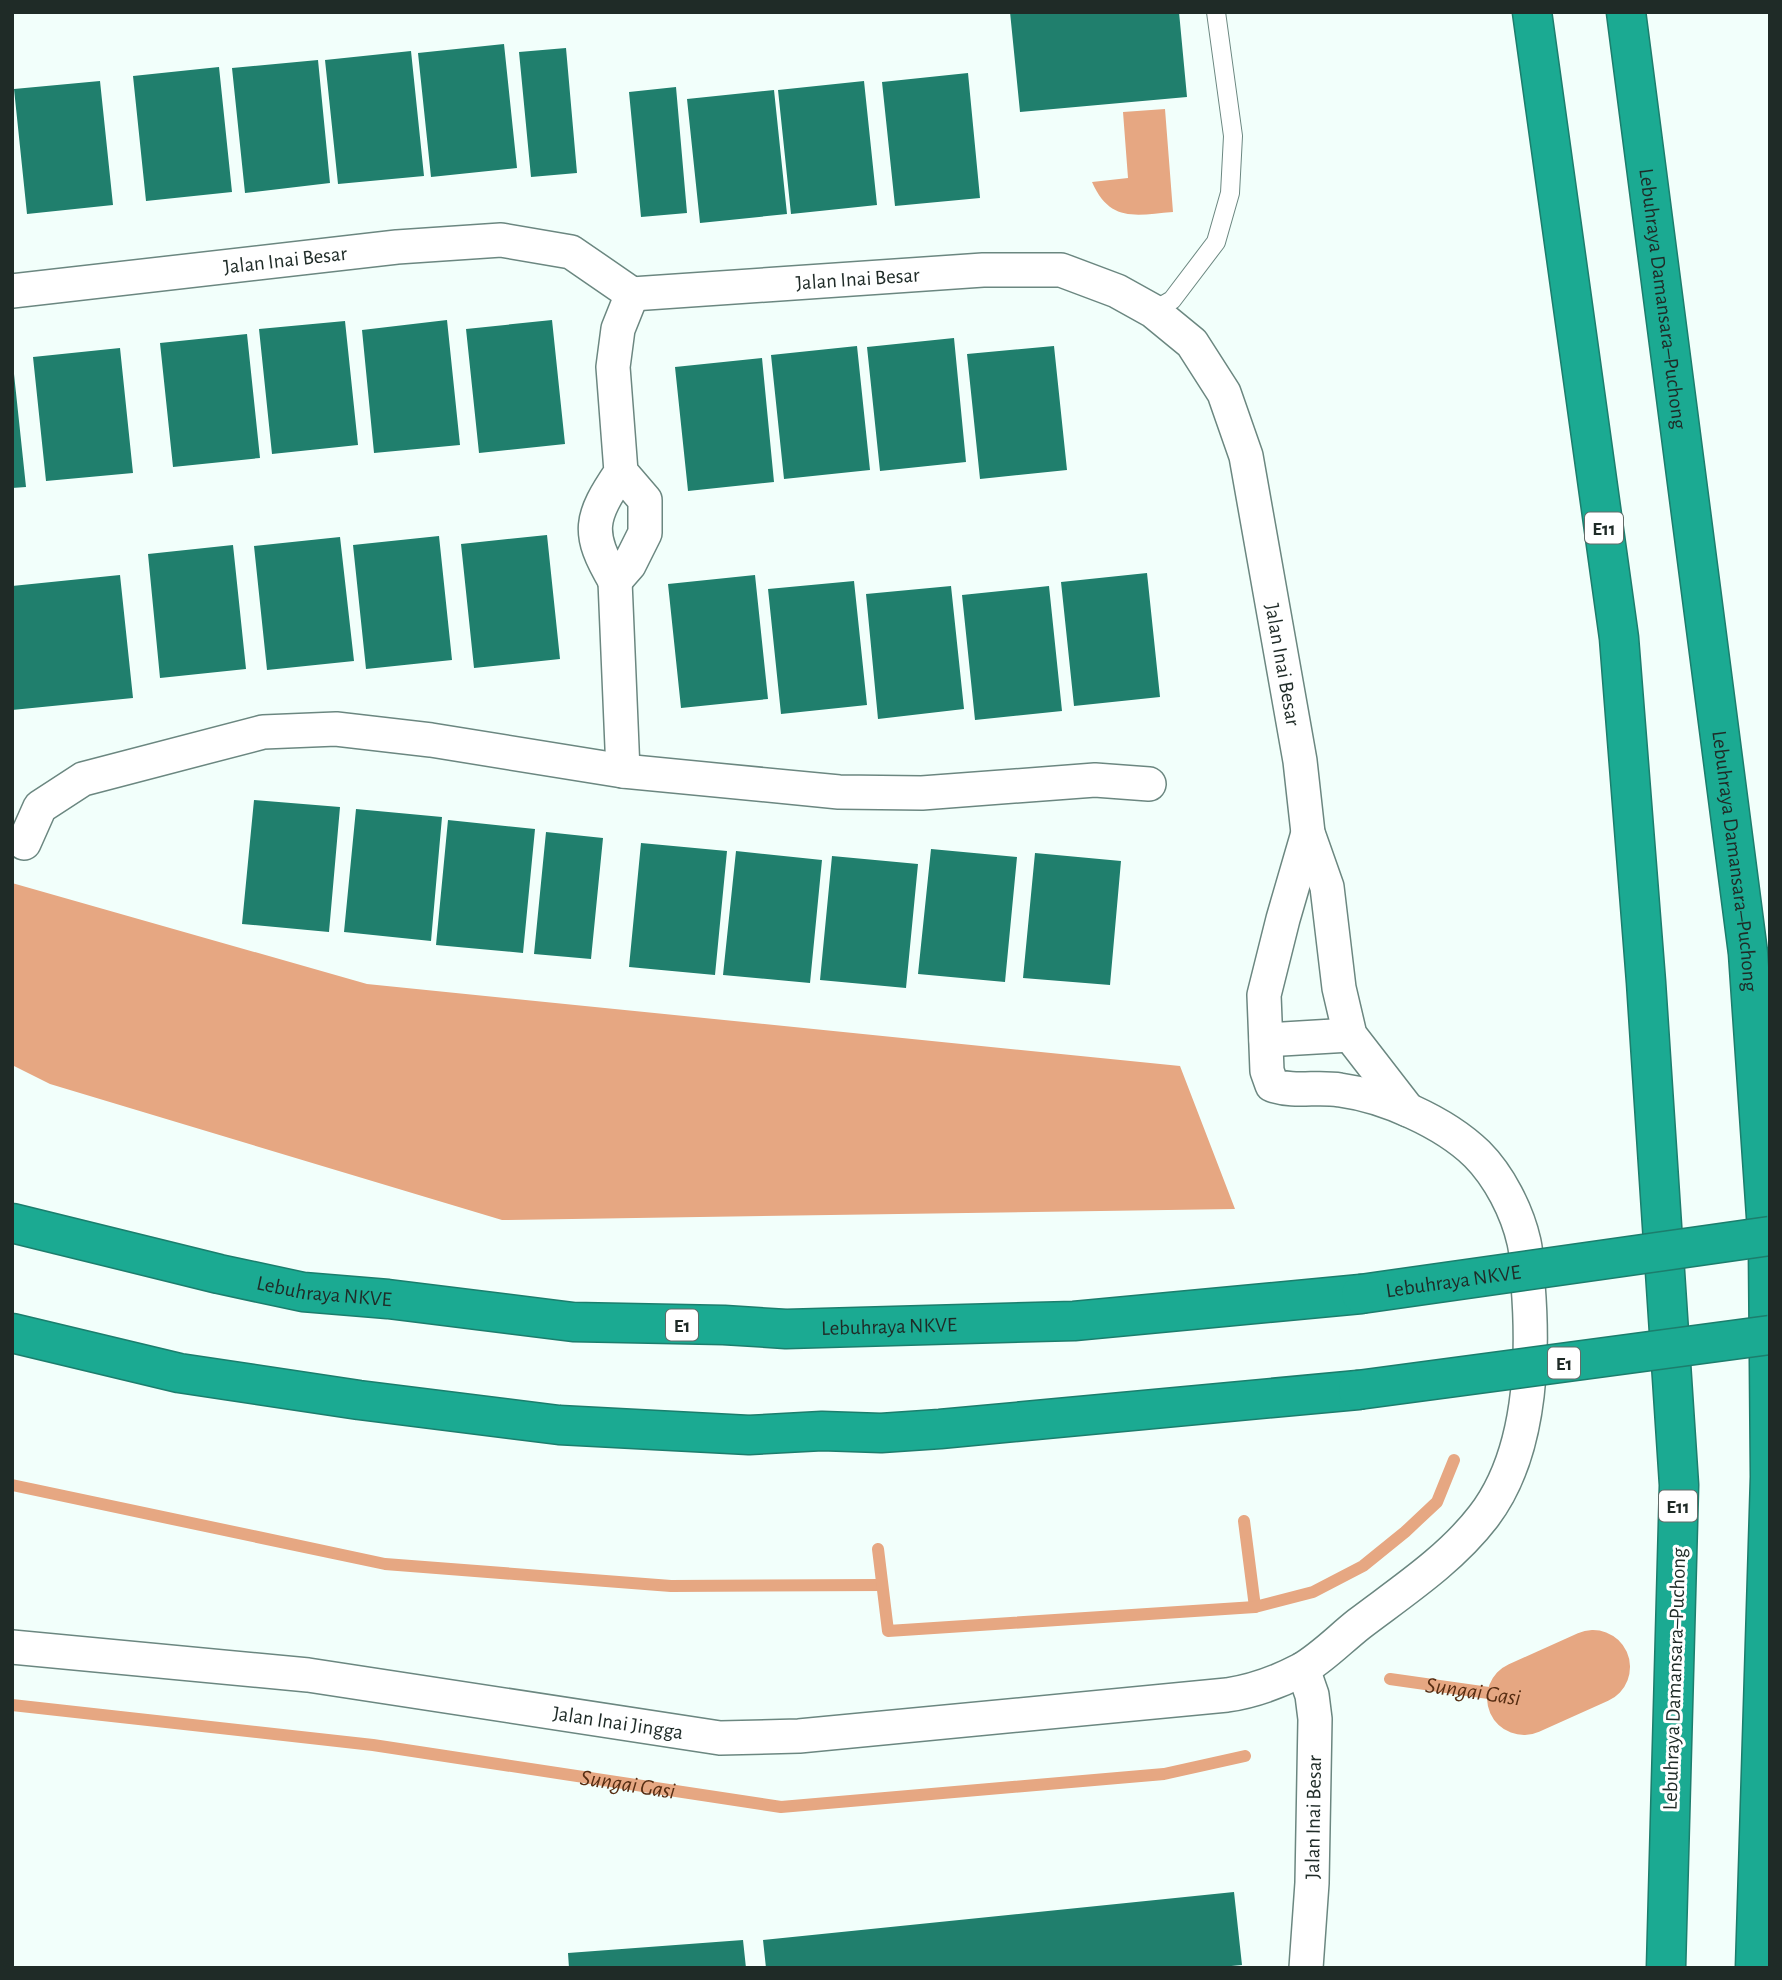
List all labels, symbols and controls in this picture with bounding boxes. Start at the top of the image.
street label: Lebuhraya Damansara–Puchong [1635,167,1690,431]
street label: Jalan Inai Besar [222,243,348,278]
street label: Jalan Inai Besar [795,264,921,294]
road number: E11 [1585,512,1623,544]
street label: Jalan Inai Besar [1261,602,1304,728]
street label: Lebuhraya Damansara–Puchong [1708,729,1761,993]
street label: Lebuhraya NKVE [1384,1261,1522,1301]
street label: Lebuhraya NKVE [255,1272,392,1310]
road number: E1 [666,1310,698,1340]
street label: Lebuhraya NKVE [821,1314,957,1339]
road number: E1 [1548,1348,1580,1378]
road number: E11 [1659,1490,1697,1522]
street label: Lebuhraya Damansara–Puchong [1659,1547,1690,1811]
water label: Sungai Gasi [1424,1674,1522,1710]
street label: Jalan Inai Jingga [551,1703,685,1743]
street label: Jalan Inai Besar [1302,1755,1325,1879]
water label: Sungai Gasi [579,1767,677,1804]

